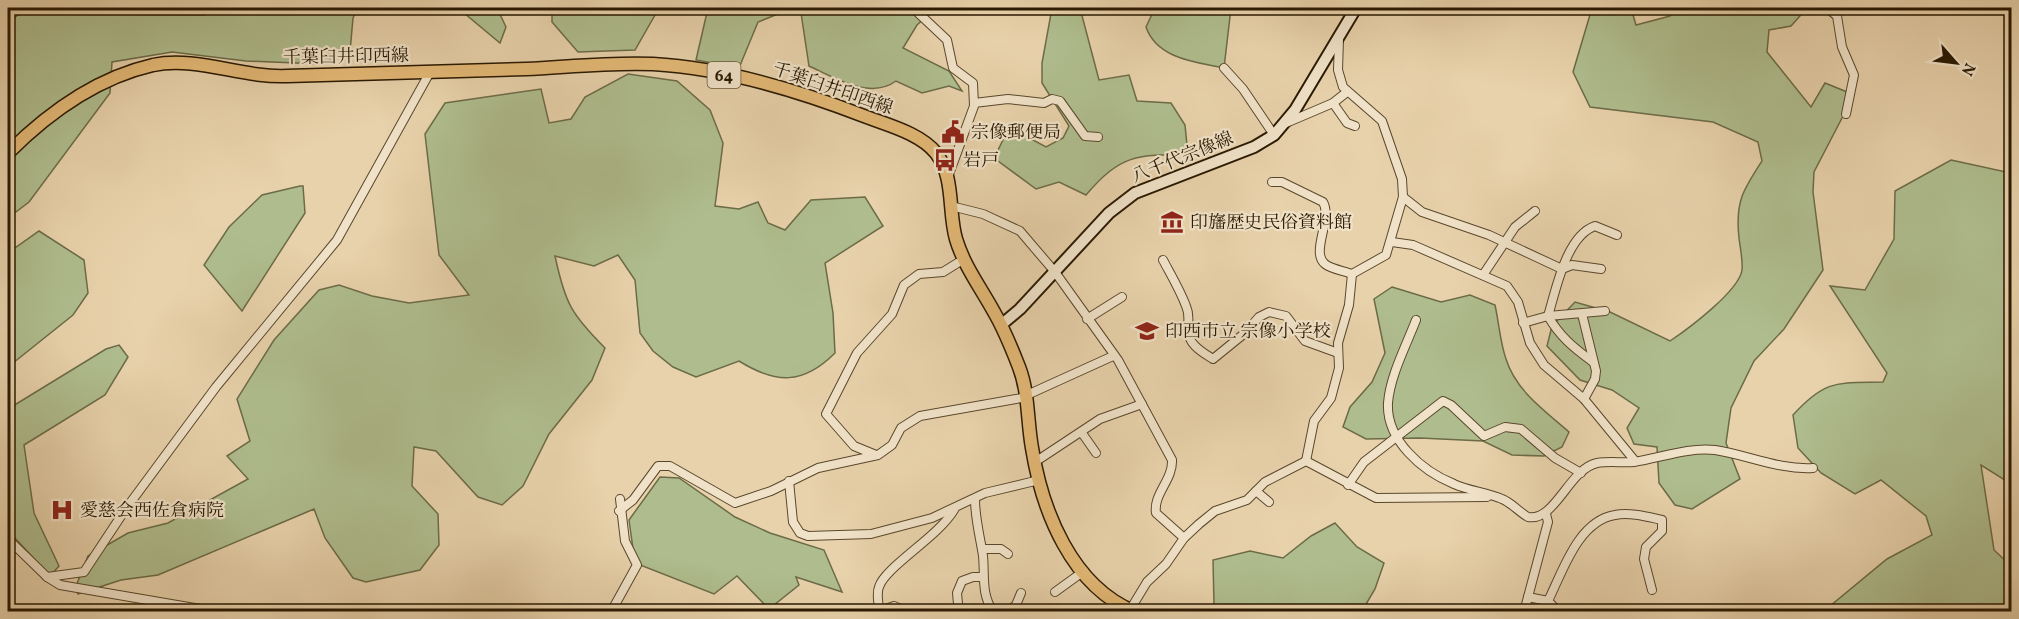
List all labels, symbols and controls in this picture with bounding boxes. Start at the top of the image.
north arrow [1926,33,1986,93]
street label: 千葉臼井印西線 [283,44,409,71]
street label: 千葉臼井印西線 [769,57,896,122]
text: N [1955,59,1980,80]
road number: 64 [708,62,740,88]
public building icon: 宗像郵便局 [940,119,966,145]
place label: 宗像郵便局 [971,121,1061,146]
street label: 八千代宗像線 [1128,127,1237,190]
bus stop icon: 岩戸 [932,147,958,173]
place label: 岩戸 [963,149,999,174]
museum icon: 印旛歴史民俗資料館 [1159,209,1185,235]
place label: 印旛歴史民俗資料館 [1190,211,1352,236]
school or university icon: 印西市立 宗像小学校 [1134,318,1160,344]
place label: 印西市立 宗像小学校 [1165,320,1331,345]
hospital icon: 愛慈会西佐倉病院 [49,497,75,523]
place label: 愛慈会西佐倉病院 [80,499,224,524]

